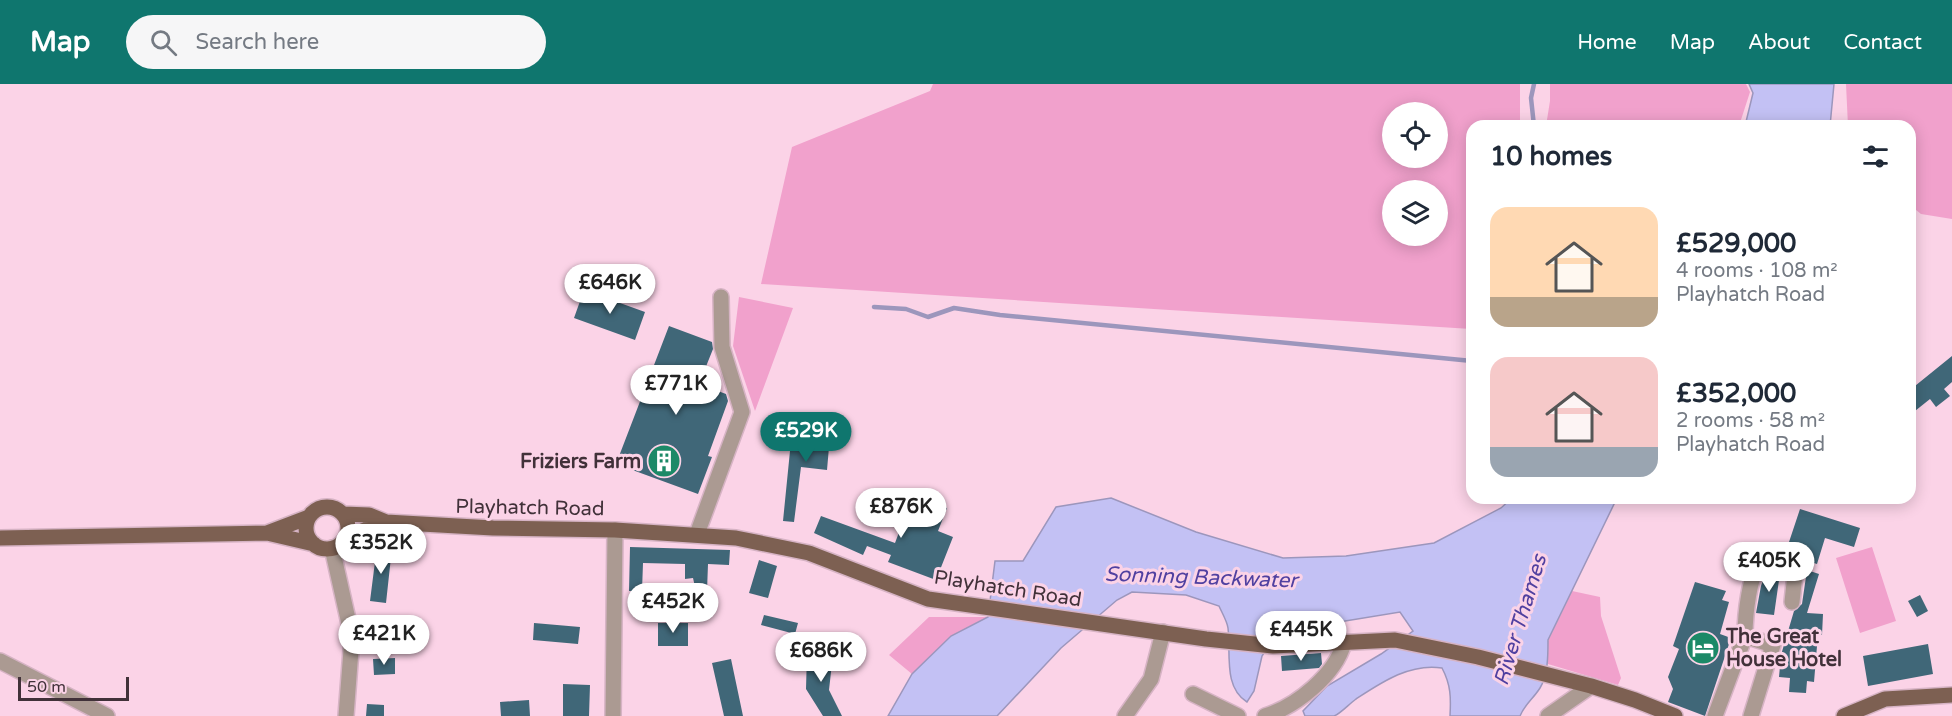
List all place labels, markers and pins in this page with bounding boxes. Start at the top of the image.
pin: £646K [568,264,652,315]
pin: £771K [634,365,718,416]
pin: £529K [764,412,848,463]
building icon: Friziers Farm [646,443,682,479]
place label: Friziers Farm [520,450,641,474]
pin: £876K [859,488,943,539]
pin: £352K [339,524,423,575]
pin: £405K [1727,542,1811,593]
pin: £452K [631,583,715,634]
pin: £445K [1259,611,1343,662]
pin: £421K [342,615,426,666]
place label: The Great House Hotel [1725,625,1842,672]
hotel icon: The Great House Hotel [1685,630,1721,666]
pin: £686K [779,632,863,683]

